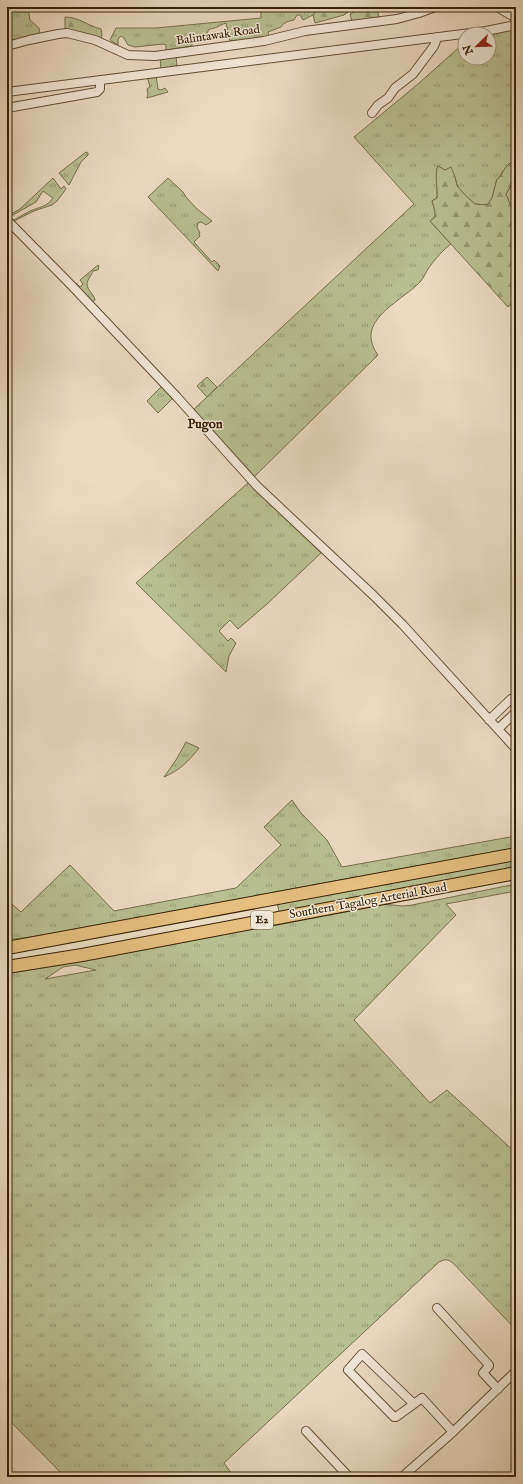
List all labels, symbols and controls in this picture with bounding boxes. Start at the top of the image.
street label: Balintawak Road [175,22,261,48]
north arrow [457,26,497,66]
text: N [460,42,477,58]
district label: Pugon [187,416,223,433]
street label: Southern Tagalog Arterial Road [288,880,449,922]
road number: E2 [251,911,273,929]

